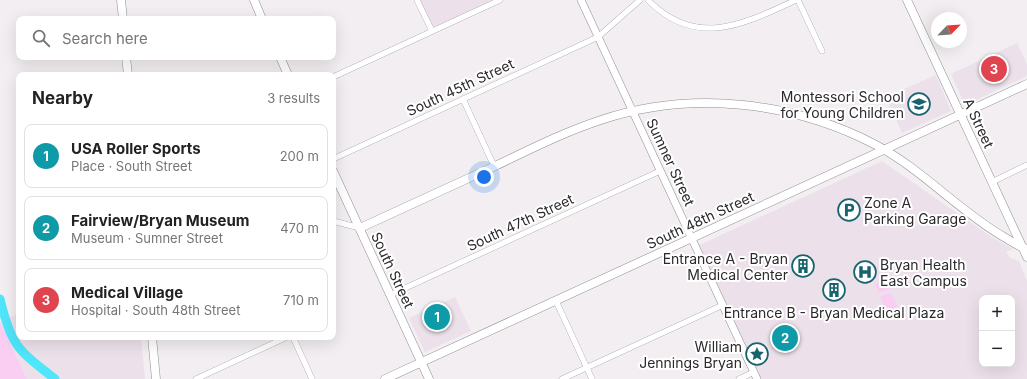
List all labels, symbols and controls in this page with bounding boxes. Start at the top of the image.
north arrow [931,12,967,48]
search box [16,16,336,60]
icon: search [30,27,52,49]
text: Search here [62,29,148,48]
pin: 3 [981,54,1007,84]
street label: South 45th Street [404,55,517,119]
text: Nearby [32,88,93,108]
place label: Montessori School for Young Children [780,88,904,121]
text: 3 results [267,90,320,106]
school or university icon: Montessori School for Young Children [906,91,932,117]
street label: A Street [960,95,998,151]
street label: Sumner Street [643,116,699,209]
text: USA Roller Sports [71,139,201,158]
text: 1 [43,148,49,164]
text: 200 m [280,148,319,164]
text: Place · South Street [71,158,192,174]
your location [474,167,494,187]
street label: South 48th Street [644,188,757,252]
street label: South 47th Street [464,190,576,254]
place label: Zone A Parking Garage [864,194,966,227]
parking icon: Zone A Parking Garage [836,197,862,223]
text: Fairview/Bryan Museum [71,211,249,230]
text: 2 [42,220,50,236]
text: 470 m [280,220,319,236]
street label: South Street [368,229,418,311]
text: Museum · Sumner Street [71,230,223,246]
place label: Entrance A - Bryan Medical Center [663,250,788,283]
building icon: Entrance A - Bryan Medical Center [790,253,816,279]
place label: Bryan Health East Campus [880,256,967,289]
hospital icon: Bryan Health East Campus [852,259,878,285]
building icon: Entrance B - Bryan Medical Plaza [821,277,847,303]
text: Medical Village [71,283,183,302]
text: 3 [42,292,50,308]
text: 710 m [283,292,319,308]
map controls [979,295,1015,367]
button: + [979,295,1015,331]
text: Hospital · South 48th Street [71,302,240,318]
pin: 1 [424,302,450,332]
place label: Entrance B - Bryan Medical Plaza [724,304,944,321]
pin: 2 [772,323,798,353]
button: − [979,331,1015,367]
place label: William Jennings Bryan [639,338,742,371]
place icon: William Jennings Bryan [744,341,770,367]

